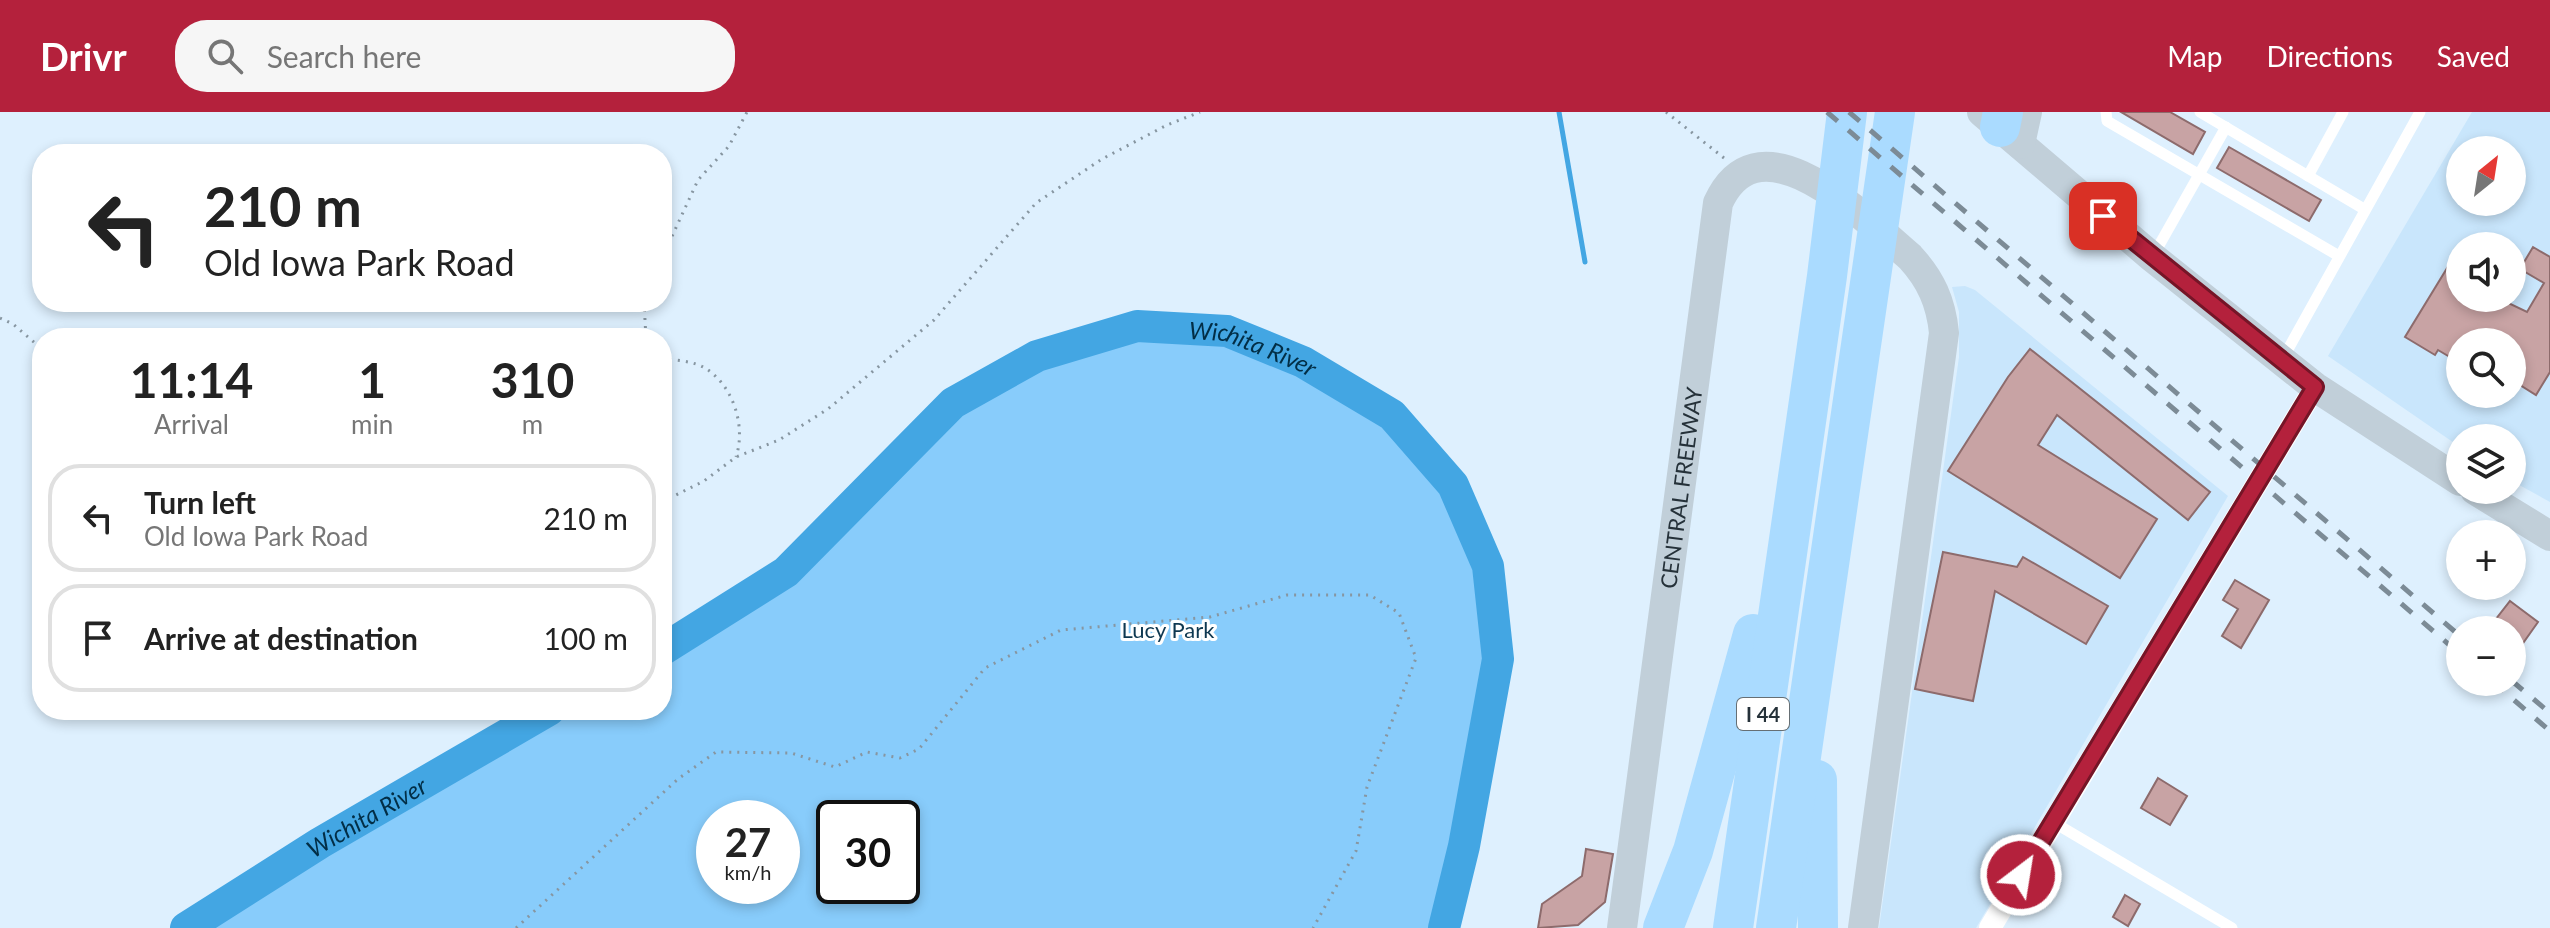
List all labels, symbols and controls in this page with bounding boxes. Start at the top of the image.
search box [175,20,735,92]
text: Drivr [40,33,127,79]
icon: search [203,34,247,78]
text: Search here [267,38,421,74]
text: Map [2167,39,2222,73]
text: Directions [2266,39,2393,73]
text: Saved [2437,39,2510,73]
north arrow [2446,136,2526,216]
map controls [2446,136,2526,696]
text: 210 m [204,172,362,239]
icon: left [72,176,176,280]
pin [2069,182,2137,250]
icon: arrive [2081,194,2125,238]
button: sound [2446,232,2526,312]
text: Old Iowa Park Road [204,240,515,284]
water label: Wichita River [1188,314,1323,382]
button: search [2446,328,2526,408]
text: 11:14 [130,351,253,408]
text: 1 [358,351,386,408]
text: 310 [491,351,574,408]
street label: CENTRAL FREEWAY [1654,385,1707,590]
text: Arrival [154,408,229,440]
text: min [351,408,393,440]
text: m [522,408,543,440]
button: layers [2446,424,2526,504]
text: Turn left [144,484,256,520]
icon: left [76,496,120,540]
text: 210 m [543,500,628,536]
text: Old Iowa Park Road [144,520,368,552]
button: + [2446,520,2526,600]
icon: arrive [76,616,120,660]
park label: Lucy Park [1122,616,1215,643]
button: − [2446,616,2526,696]
text: Arrive at destination [144,620,418,656]
text: 100 m [543,620,628,656]
road number: I 44 [1737,698,1789,730]
water label: Wichita River [301,770,432,863]
speed limit sign: 30 [816,800,920,904]
text: 27 [725,818,771,866]
position arrow [1979,833,2063,917]
text: km/h [725,860,771,884]

